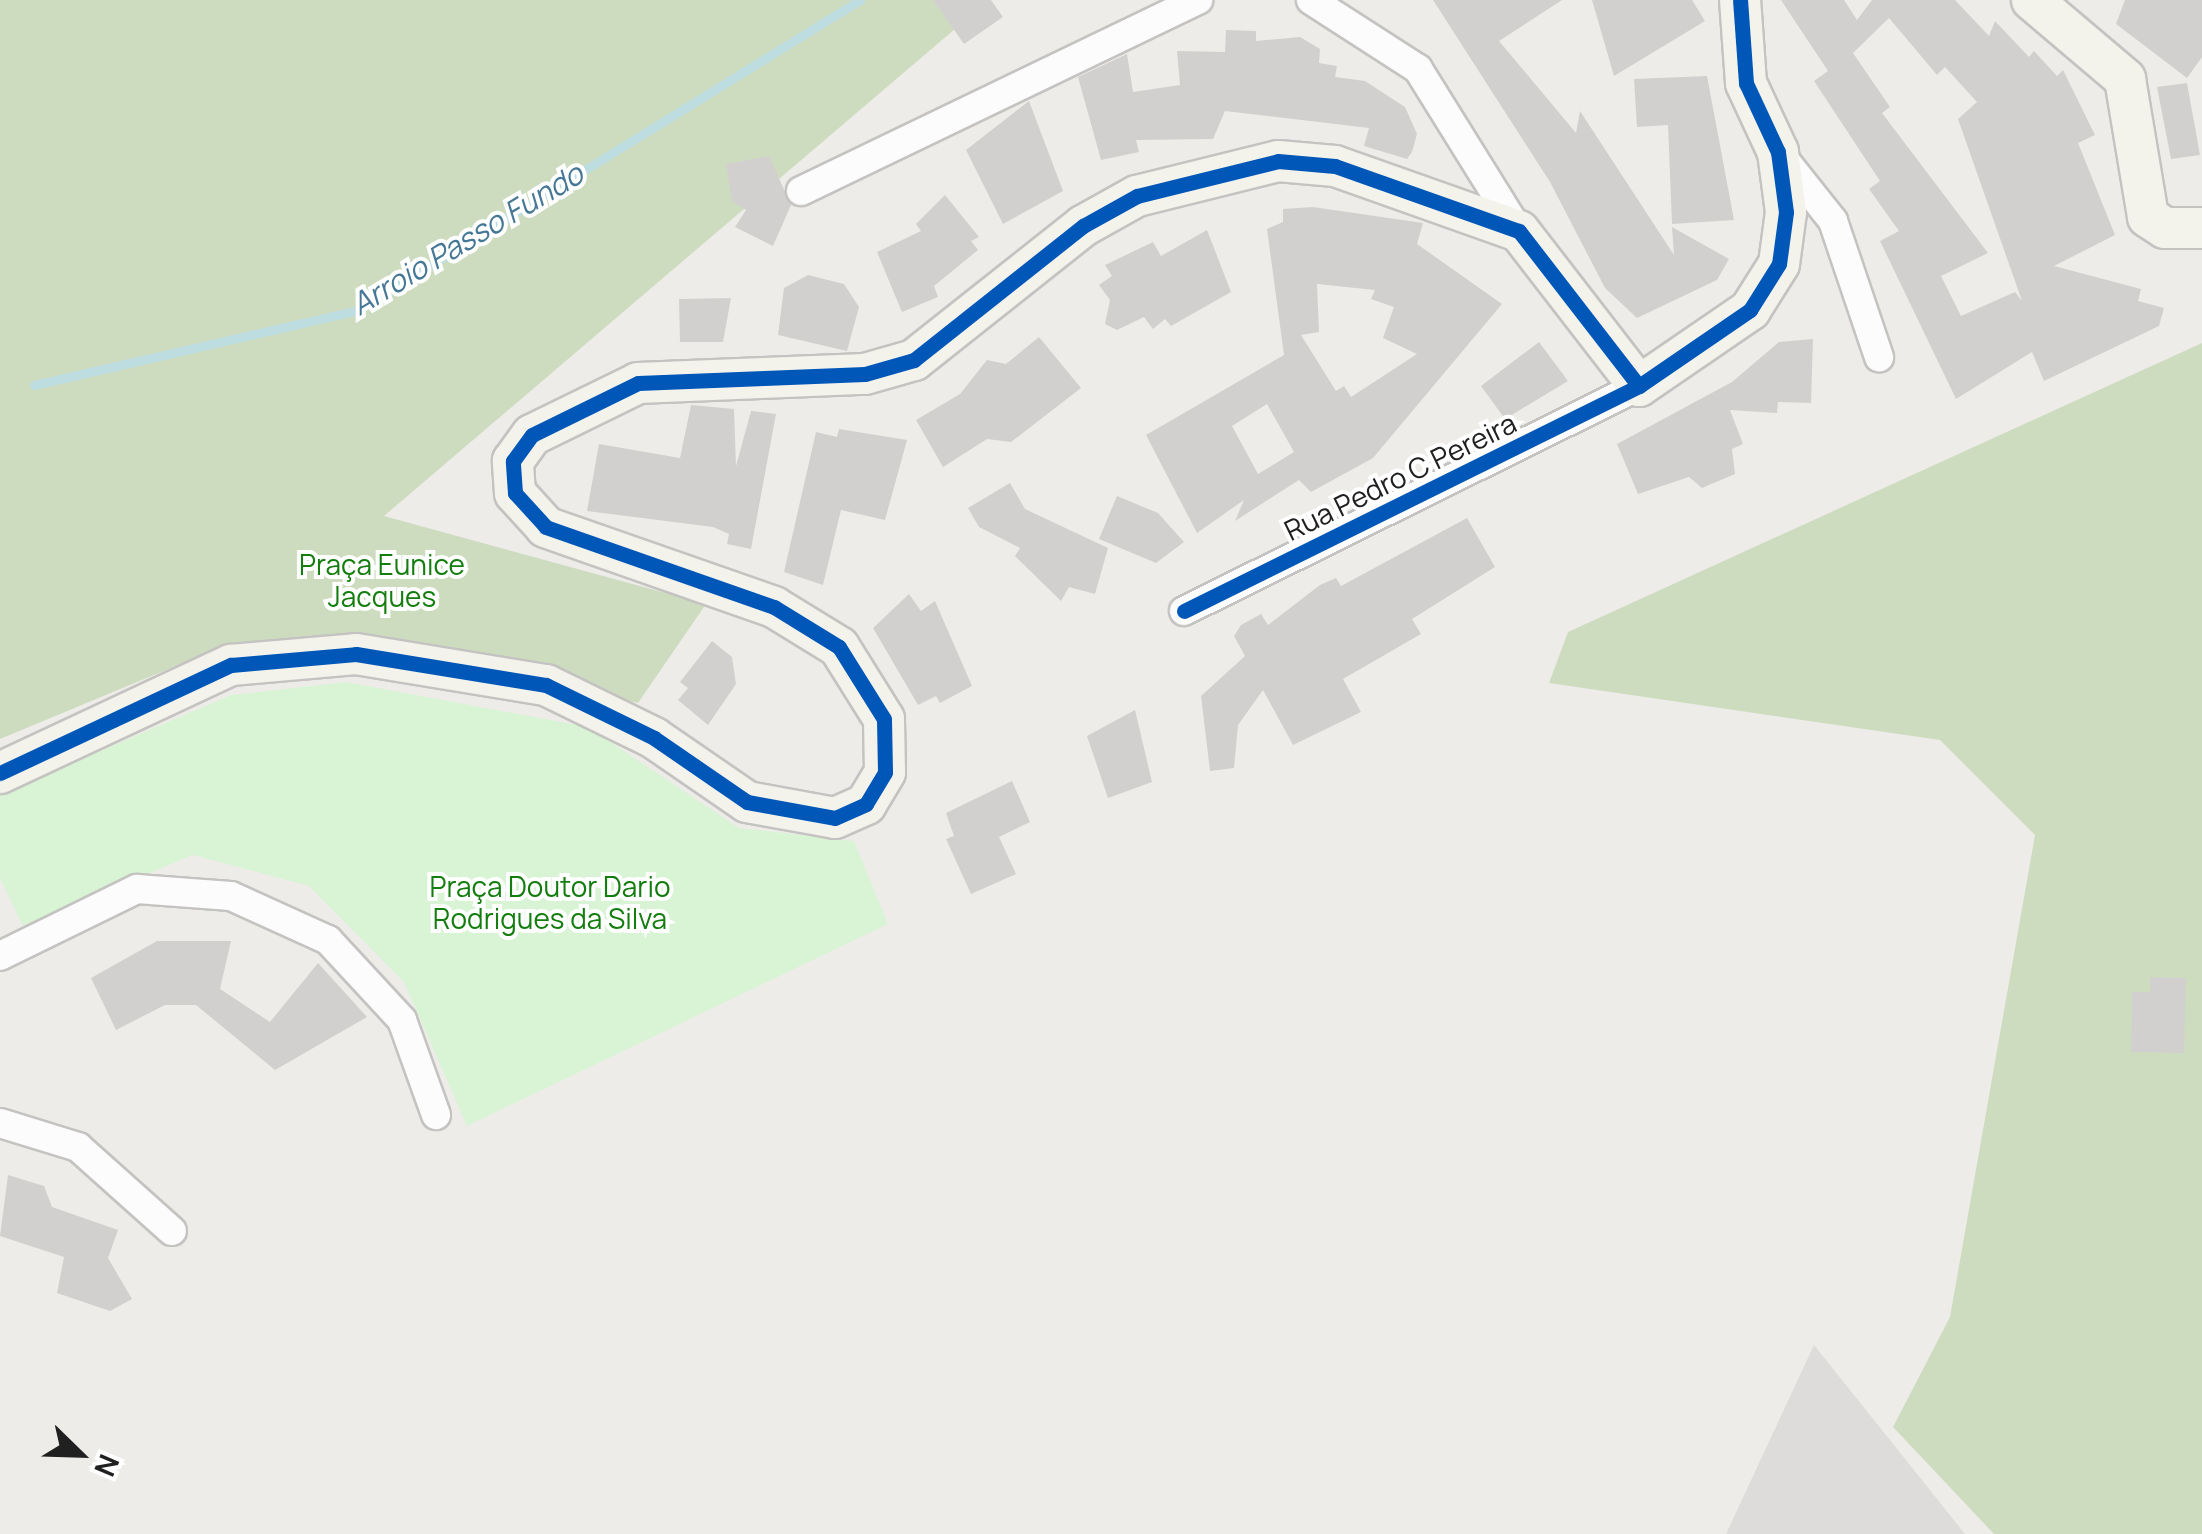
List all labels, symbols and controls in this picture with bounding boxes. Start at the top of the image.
water label: Arroio Passo Fundo [344,156,590,322]
street label: Rua Pedro C Pereira [1279,405,1521,547]
park label: Praça Eunice Jacques [299,547,465,613]
park label: Praça Doutor Dario Rodrigues da Silva [429,869,671,935]
north arrow [30,1404,130,1504]
text: N [86,1449,129,1482]

